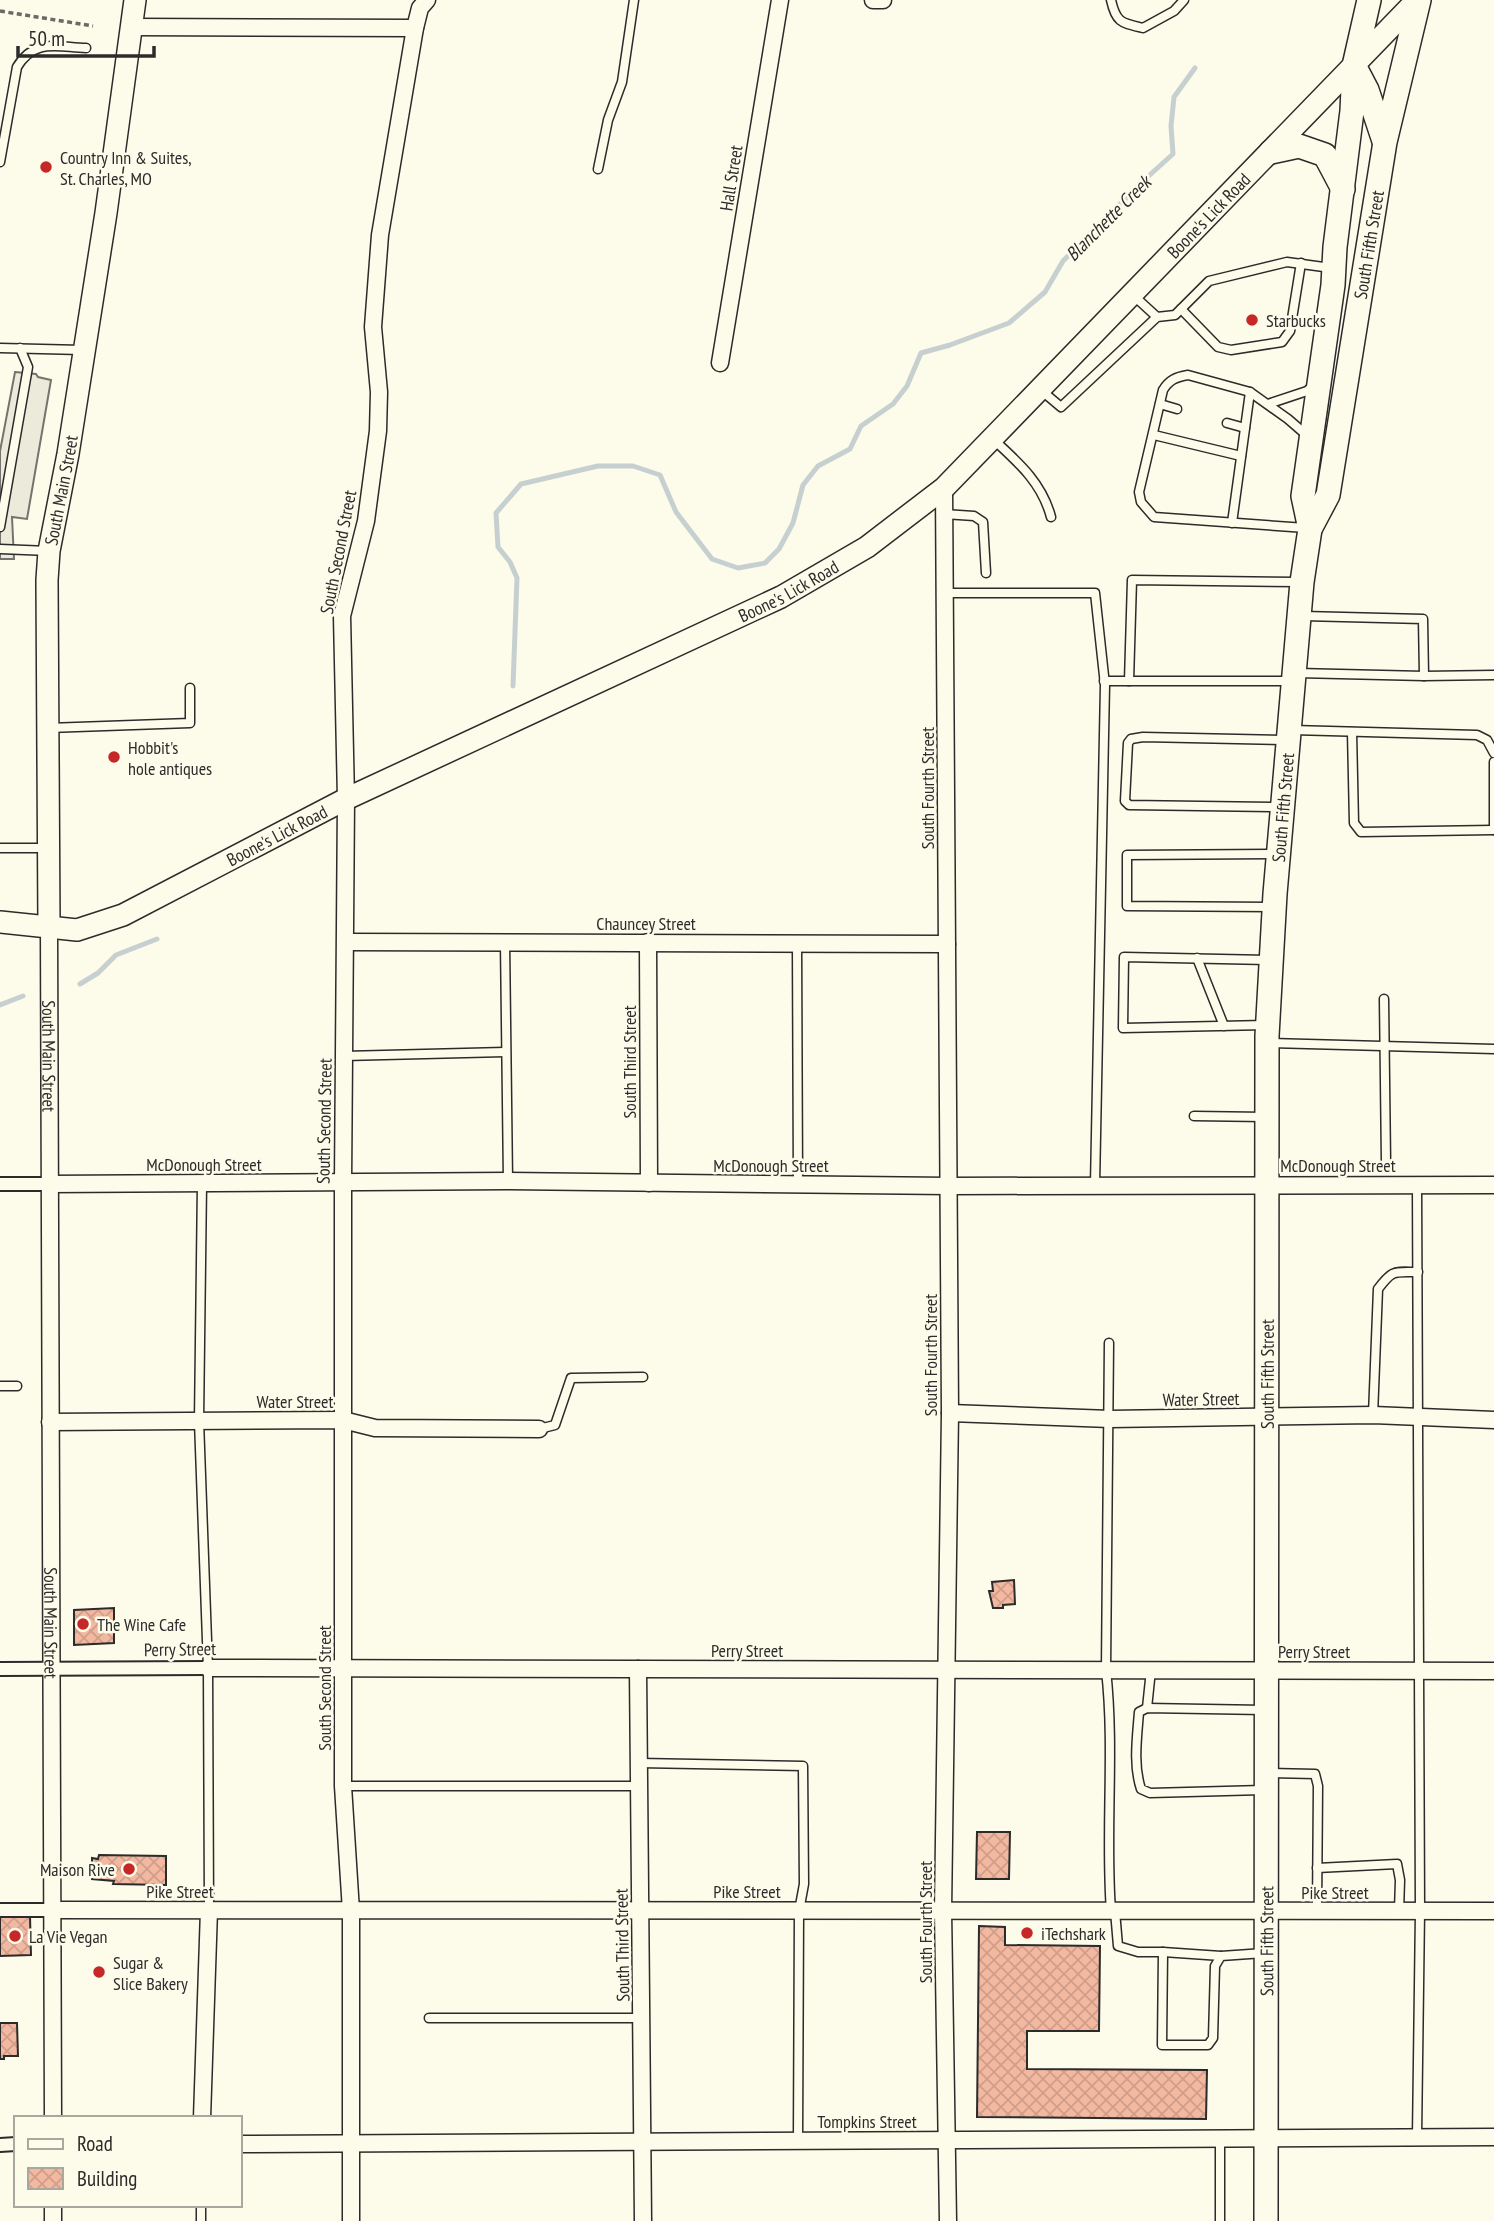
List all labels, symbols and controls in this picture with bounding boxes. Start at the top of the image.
scale bar [18,14,154,58]
text: 50 m [28,25,65,52]
street label: Hall Street [714,143,748,213]
place label: Country Inn & Suites, St. Charles, MO [60,146,192,190]
marker: Country Inn & Suites, St. Charles, MO [38,159,54,175]
water label: Blanchette Creek [1060,168,1158,266]
street label: Boone's Lick Road [1162,168,1255,263]
street label: South Fifth Street [1348,189,1389,301]
place label: Starbucks [1266,309,1326,332]
marker: Starbucks [1244,312,1260,328]
street label: South Main Street [39,433,82,547]
street label: South Second Street [315,488,361,616]
street label: Boone's Lick Road [734,555,842,627]
street label: South Fourth Street [916,727,939,849]
place label: Hobbit's hole antiques [128,736,212,780]
marker: Hobbit's hole antiques [106,749,122,765]
street label: South Fifth Street [1266,752,1299,863]
street label: Boone's Lick Road [222,799,331,871]
street label: Chauncey Street [596,912,696,935]
street label: South Main Street [38,1000,61,1112]
street label: South Third Street [618,1005,641,1119]
street label: South Second Street [311,1058,337,1184]
street label: McDonough Street [146,1153,262,1176]
street label: McDonough Street [713,1154,829,1177]
street label: McDonough Street [1280,1154,1396,1177]
street label: South Fourth Street [919,1294,942,1416]
street label: South Fifth Street [1255,1319,1278,1429]
street label: Water Street [1162,1387,1240,1411]
street label: Water Street [257,1390,334,1413]
street label: South Main Street [40,1567,63,1679]
place label: The Wine Cafe [97,1613,186,1636]
marker: The Wine Cafe [75,1616,91,1632]
street label: South Second Street [313,1625,336,1751]
street label: Perry Street [144,1637,216,1661]
street label: Perry Street [711,1639,783,1662]
street label: Perry Street [1278,1640,1350,1663]
place label: Maison Rive [40,1858,115,1881]
marker: Maison Rive [121,1861,137,1877]
street label: South Fourth Street [914,1861,937,1983]
street label: Pike Street [146,1880,214,1903]
street label: Pike Street [713,1880,781,1903]
street label: Pike Street [1301,1881,1369,1904]
street label: South Fifth Street [1255,1886,1278,1996]
street label: South Third Street [610,1888,634,2002]
place label: iTechshark [1041,1922,1106,1945]
place label: La Vie Vegan [29,1925,107,1948]
marker: iTechshark [1019,1925,1035,1941]
marker: La Vie Vegan [7,1928,23,1944]
place label: Sugar & Slice Bakery [113,1951,188,1995]
marker: Sugar & Slice Bakery [91,1964,107,1980]
street label: Tompkins Street [817,2110,917,2133]
legend [14,2116,242,2207]
text: Road [77,2130,113,2157]
text: Building [77,2165,137,2192]

